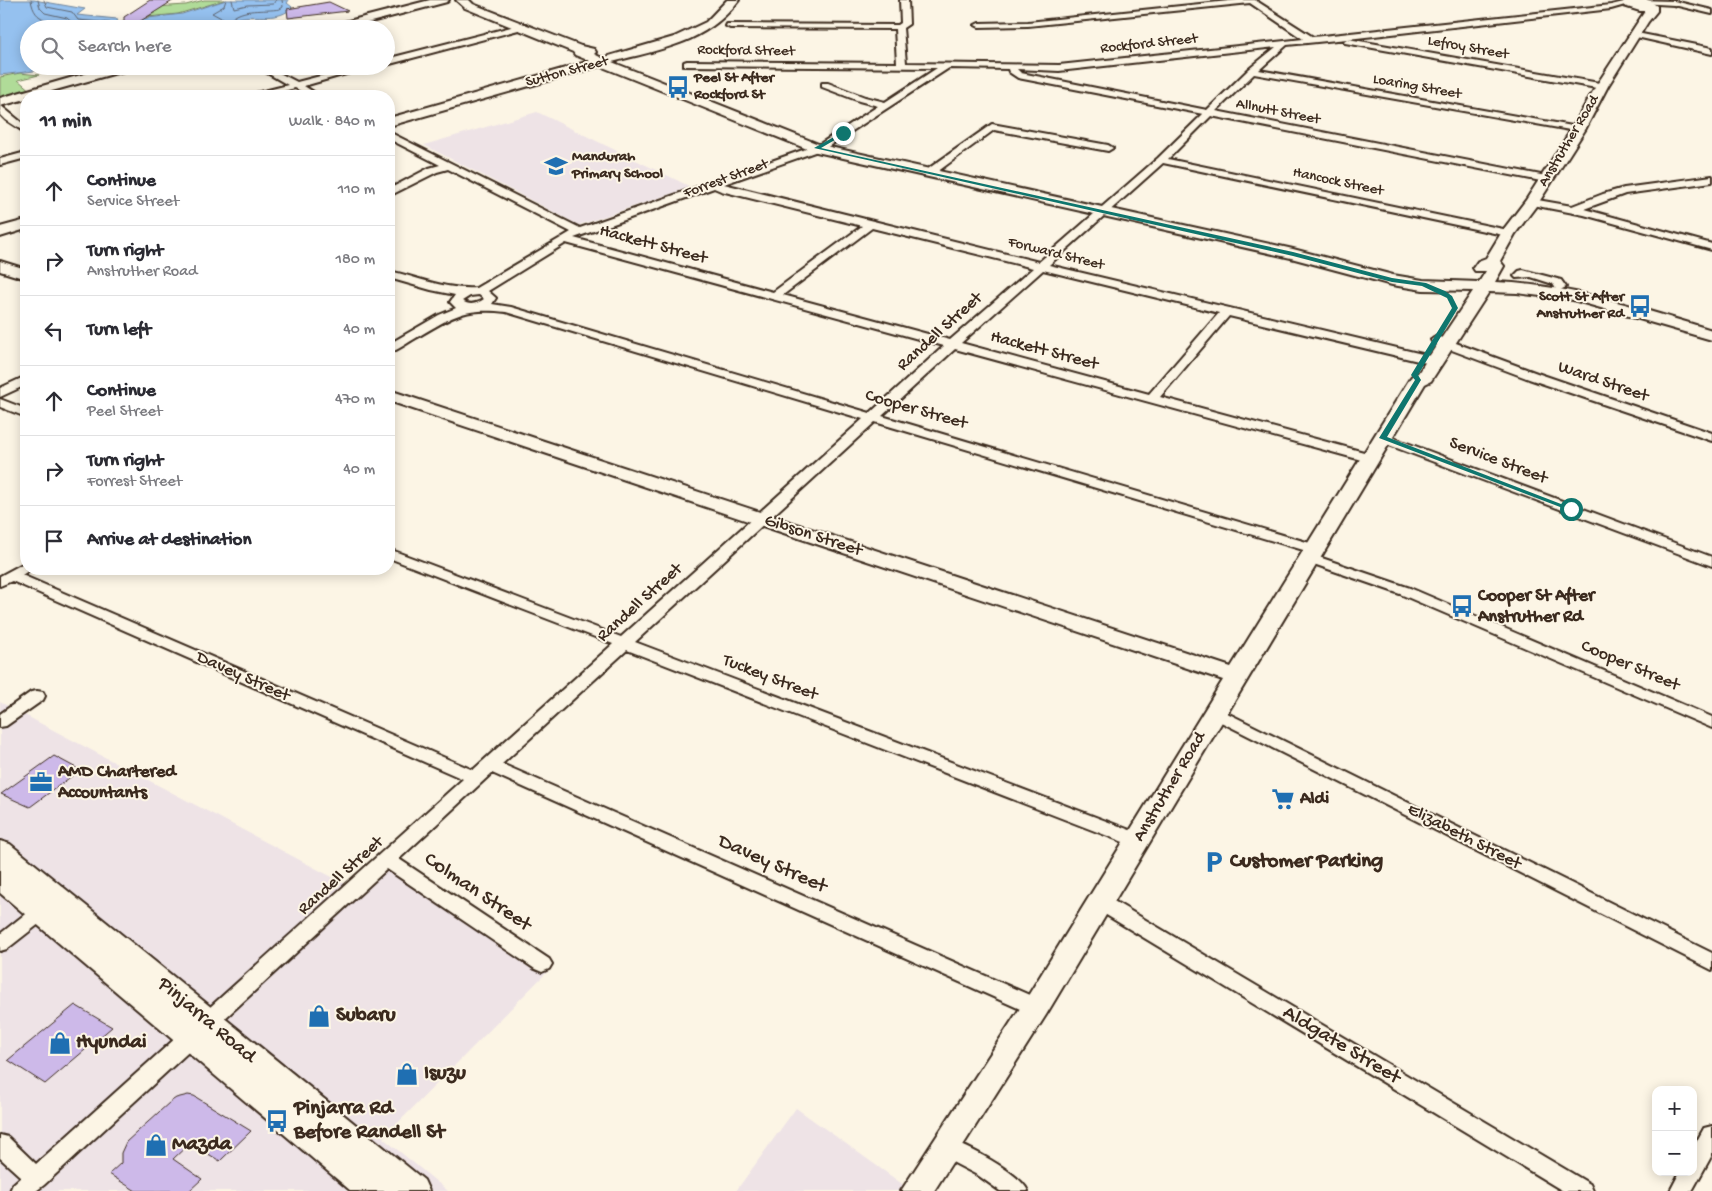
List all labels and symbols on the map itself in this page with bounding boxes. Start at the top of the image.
street label: Rockford Street [1100,30,1200,58]
street label: Lefroy Street [1426,32,1512,64]
street label: Rockford Street [697,41,797,61]
street label: Sutton Street [524,52,612,92]
place label: Peel St After Rockford St [693,69,776,104]
street label: Loaring Street [1371,70,1464,104]
bus stop icon: Peel St After Rockford St [665,74,691,100]
street label: Anstruther Road [1535,91,1604,190]
street label: Allnutt Street [1234,95,1323,129]
route end [832,122,855,145]
place label: Mandurah Primary School [571,148,664,183]
school or university icon: Mandurah Primary School [543,153,569,179]
street label: Forrest Street [680,155,773,203]
street label: Hancock Street [1291,164,1387,201]
street label: Hackett Street [597,221,711,270]
street label: Forward Street [1005,233,1108,275]
street label: Randell Street [893,287,988,376]
place label: Scott St After Anstruther Rd [1536,288,1626,323]
bus stop icon: Scott St After Anstruther Rd [1627,293,1653,319]
street label: Hackett Street [988,327,1102,376]
street label: Ward Street [1555,357,1653,408]
street label: Cooper Street [863,385,971,435]
street label: Service Street [1446,433,1552,490]
route start [1560,498,1583,521]
street label: Gibson Street [761,510,866,562]
street label: Randell Street [593,558,688,647]
place label: Cooper St After Anstruther Rd [1477,586,1597,628]
bus stop icon: Cooper St After Anstruther Rd [1449,593,1475,619]
street label: Cooper Street [1577,636,1684,697]
street label: Davey Street [192,647,294,708]
street label: Tuckey Street [719,650,822,706]
street label: Anstruther Road [1129,727,1212,846]
place label: AMD Chartered Accountants [57,762,178,804]
office icon: AMD Chartered Accountants [28,769,54,795]
supermarket icon: Aldi [1270,786,1296,812]
place label: Aldi [1299,789,1329,810]
street label: Elizabeth Street [1404,799,1526,875]
street label: Davey Street [712,829,833,901]
street label: Randell Street [294,831,389,920]
street label: Colman Street [418,848,538,940]
parking icon: Customer Parking [1201,849,1227,875]
place label: Customer Parking [1229,850,1383,875]
street label: Pinjarra Road [151,972,262,1071]
street label: Aldgate Street [1277,1001,1407,1092]
shop icon: Subaru [306,1003,332,1029]
place label: Subaru [336,1004,396,1029]
shop icon: Hyundai [47,1030,73,1056]
place label: Hyundai [76,1031,147,1056]
shop icon: Isuzu [394,1061,420,1087]
place label: Isuzu [424,1062,466,1087]
place label: Pinjarra Rd Before Randell St [293,1097,447,1146]
bus stop icon: Pinjarra Rd Before Randell St [264,1108,290,1134]
shop icon: Mazda [143,1132,169,1158]
place label: Mazda [172,1133,233,1158]

